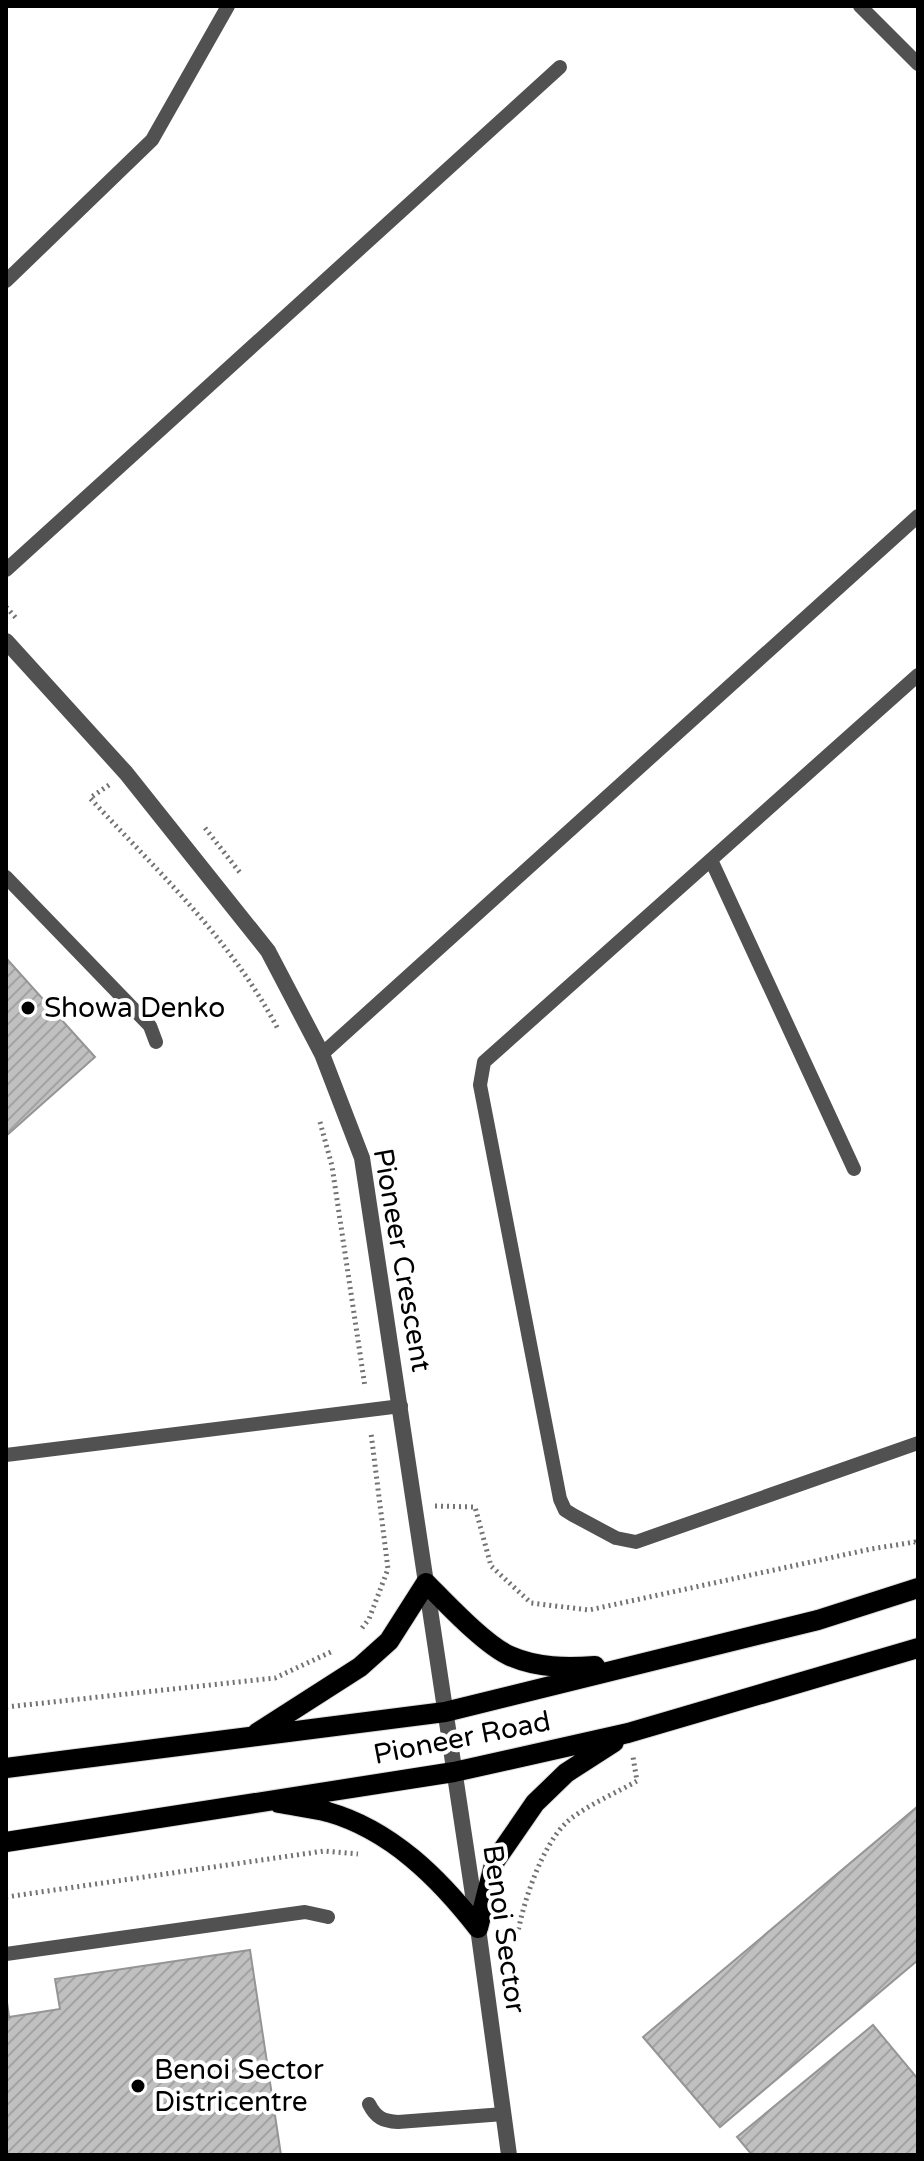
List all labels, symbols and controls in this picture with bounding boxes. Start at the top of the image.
place label: Showa Denko [44,991,225,1025]
marker: Showa Denko [19,999,37,1017]
street label: Pioneer Crescent [366,1146,438,1375]
street label: Pioneer Road [371,1704,553,1772]
street label: Benoi Sector [475,1843,533,2016]
place label: Benoi Sector Districentre [154,2053,324,2119]
marker: Benoi Sector Districentre [129,2077,147,2095]

